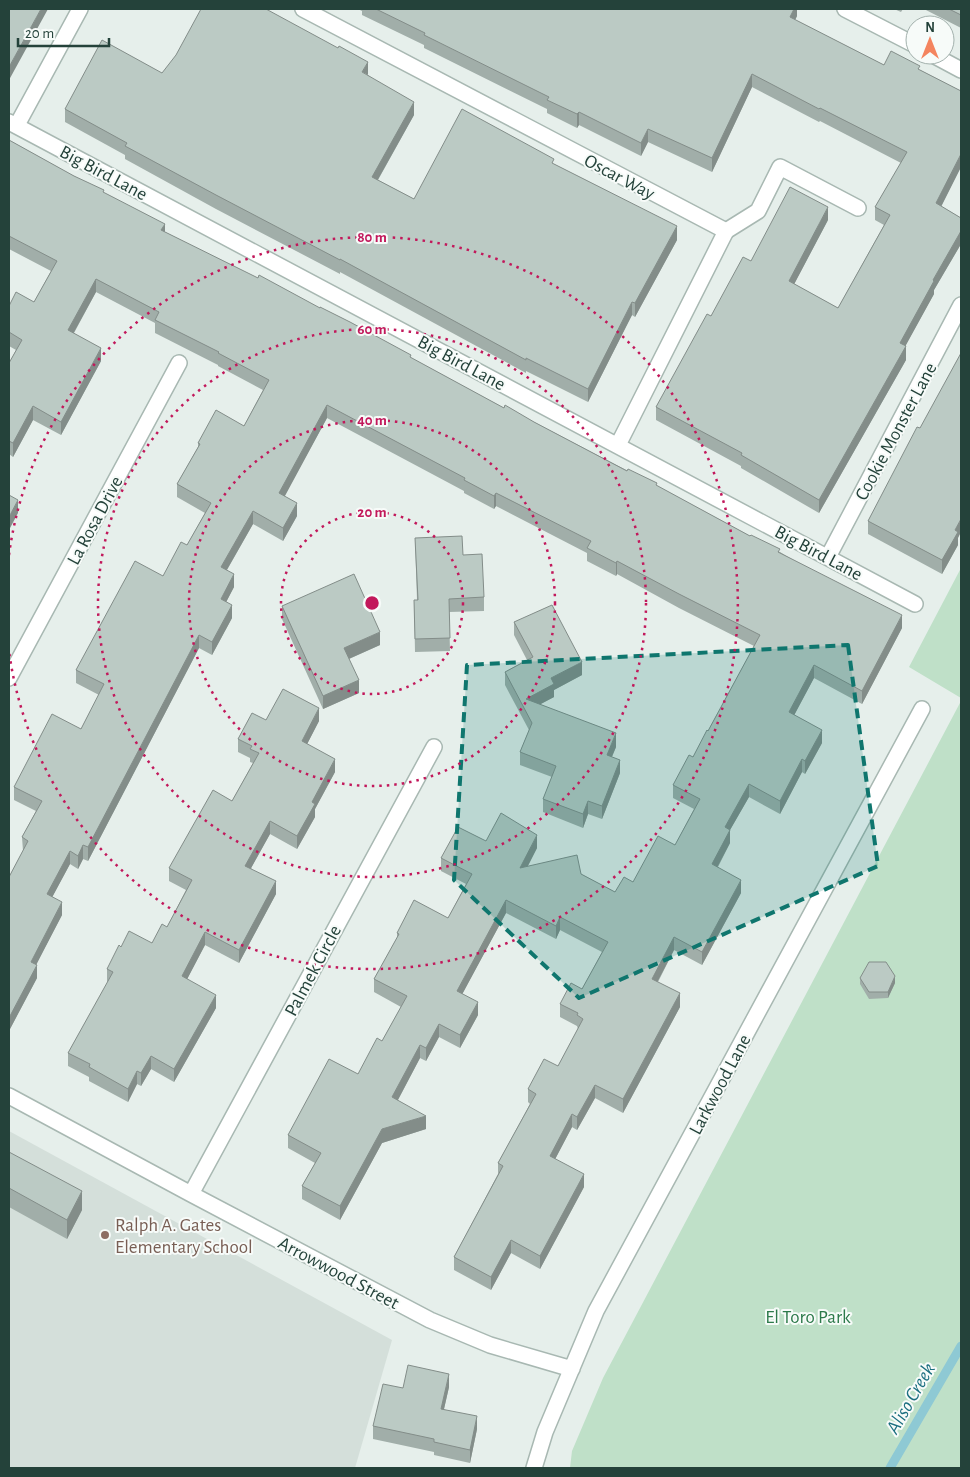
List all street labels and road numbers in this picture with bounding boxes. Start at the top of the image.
street label: Big Bird Lane [56,142,150,204]
street label: Oscar Way [581,151,658,204]
street label: Big Bird Lane [414,332,508,394]
street label: Cookie Monster Lane [852,360,941,504]
street label: La Rosa Drive [64,473,127,568]
street label: Big Bird Lane [771,522,865,584]
street label: Palmek Circle [281,922,345,1019]
street label: Larkwood Lane [686,1031,755,1138]
street label: Arrowwood Street [275,1234,402,1313]

